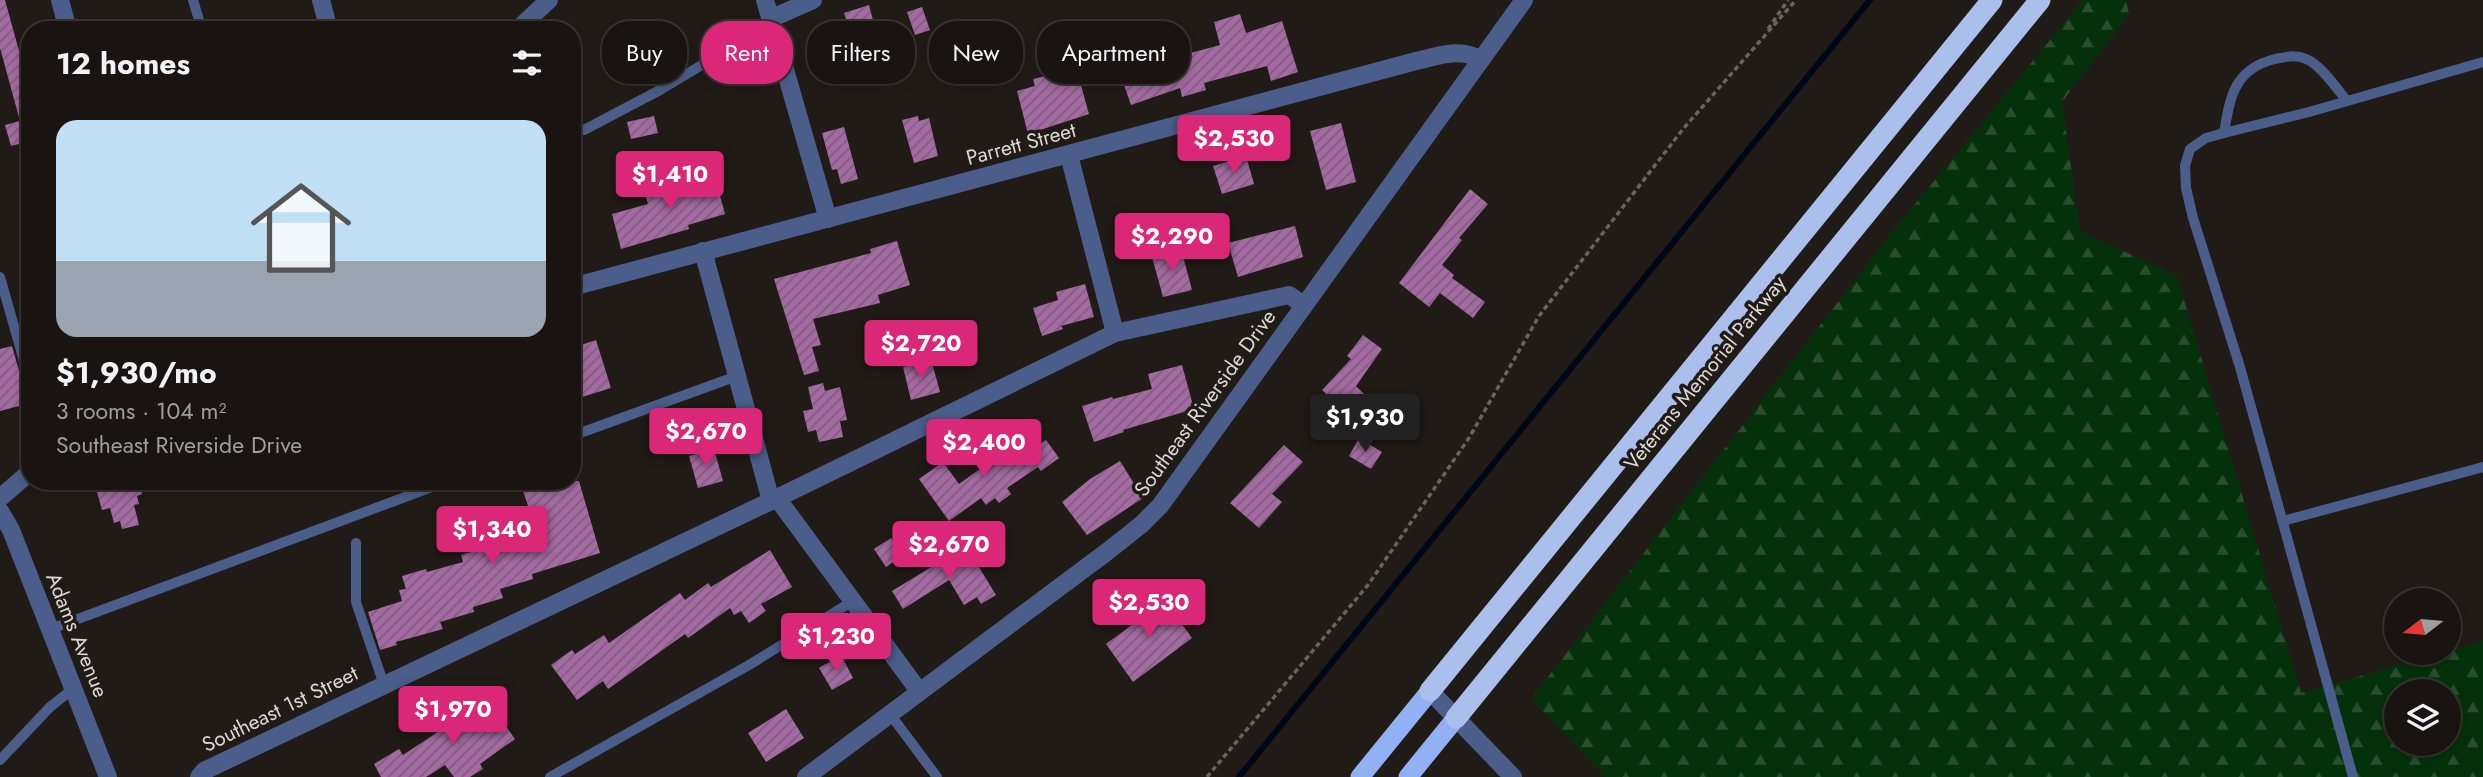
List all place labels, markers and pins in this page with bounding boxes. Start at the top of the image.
pin: $2,530 [1177,116,1291,175]
pin: $1,410 [613,152,727,211]
pin: $2,290 [1115,214,1229,273]
pin: $2,720 [864,320,978,380]
pin: $1,930 [1308,394,1422,454]
pin: $2,670 [649,408,763,468]
pin: $2,400 [927,420,1041,479]
pin: $1,340 [435,506,549,566]
pin: $2,670 [892,522,1006,581]
pin: $2,530 [1092,580,1206,639]
pin: $1,230 [779,614,893,673]
pin: $1,970 [396,686,510,746]

